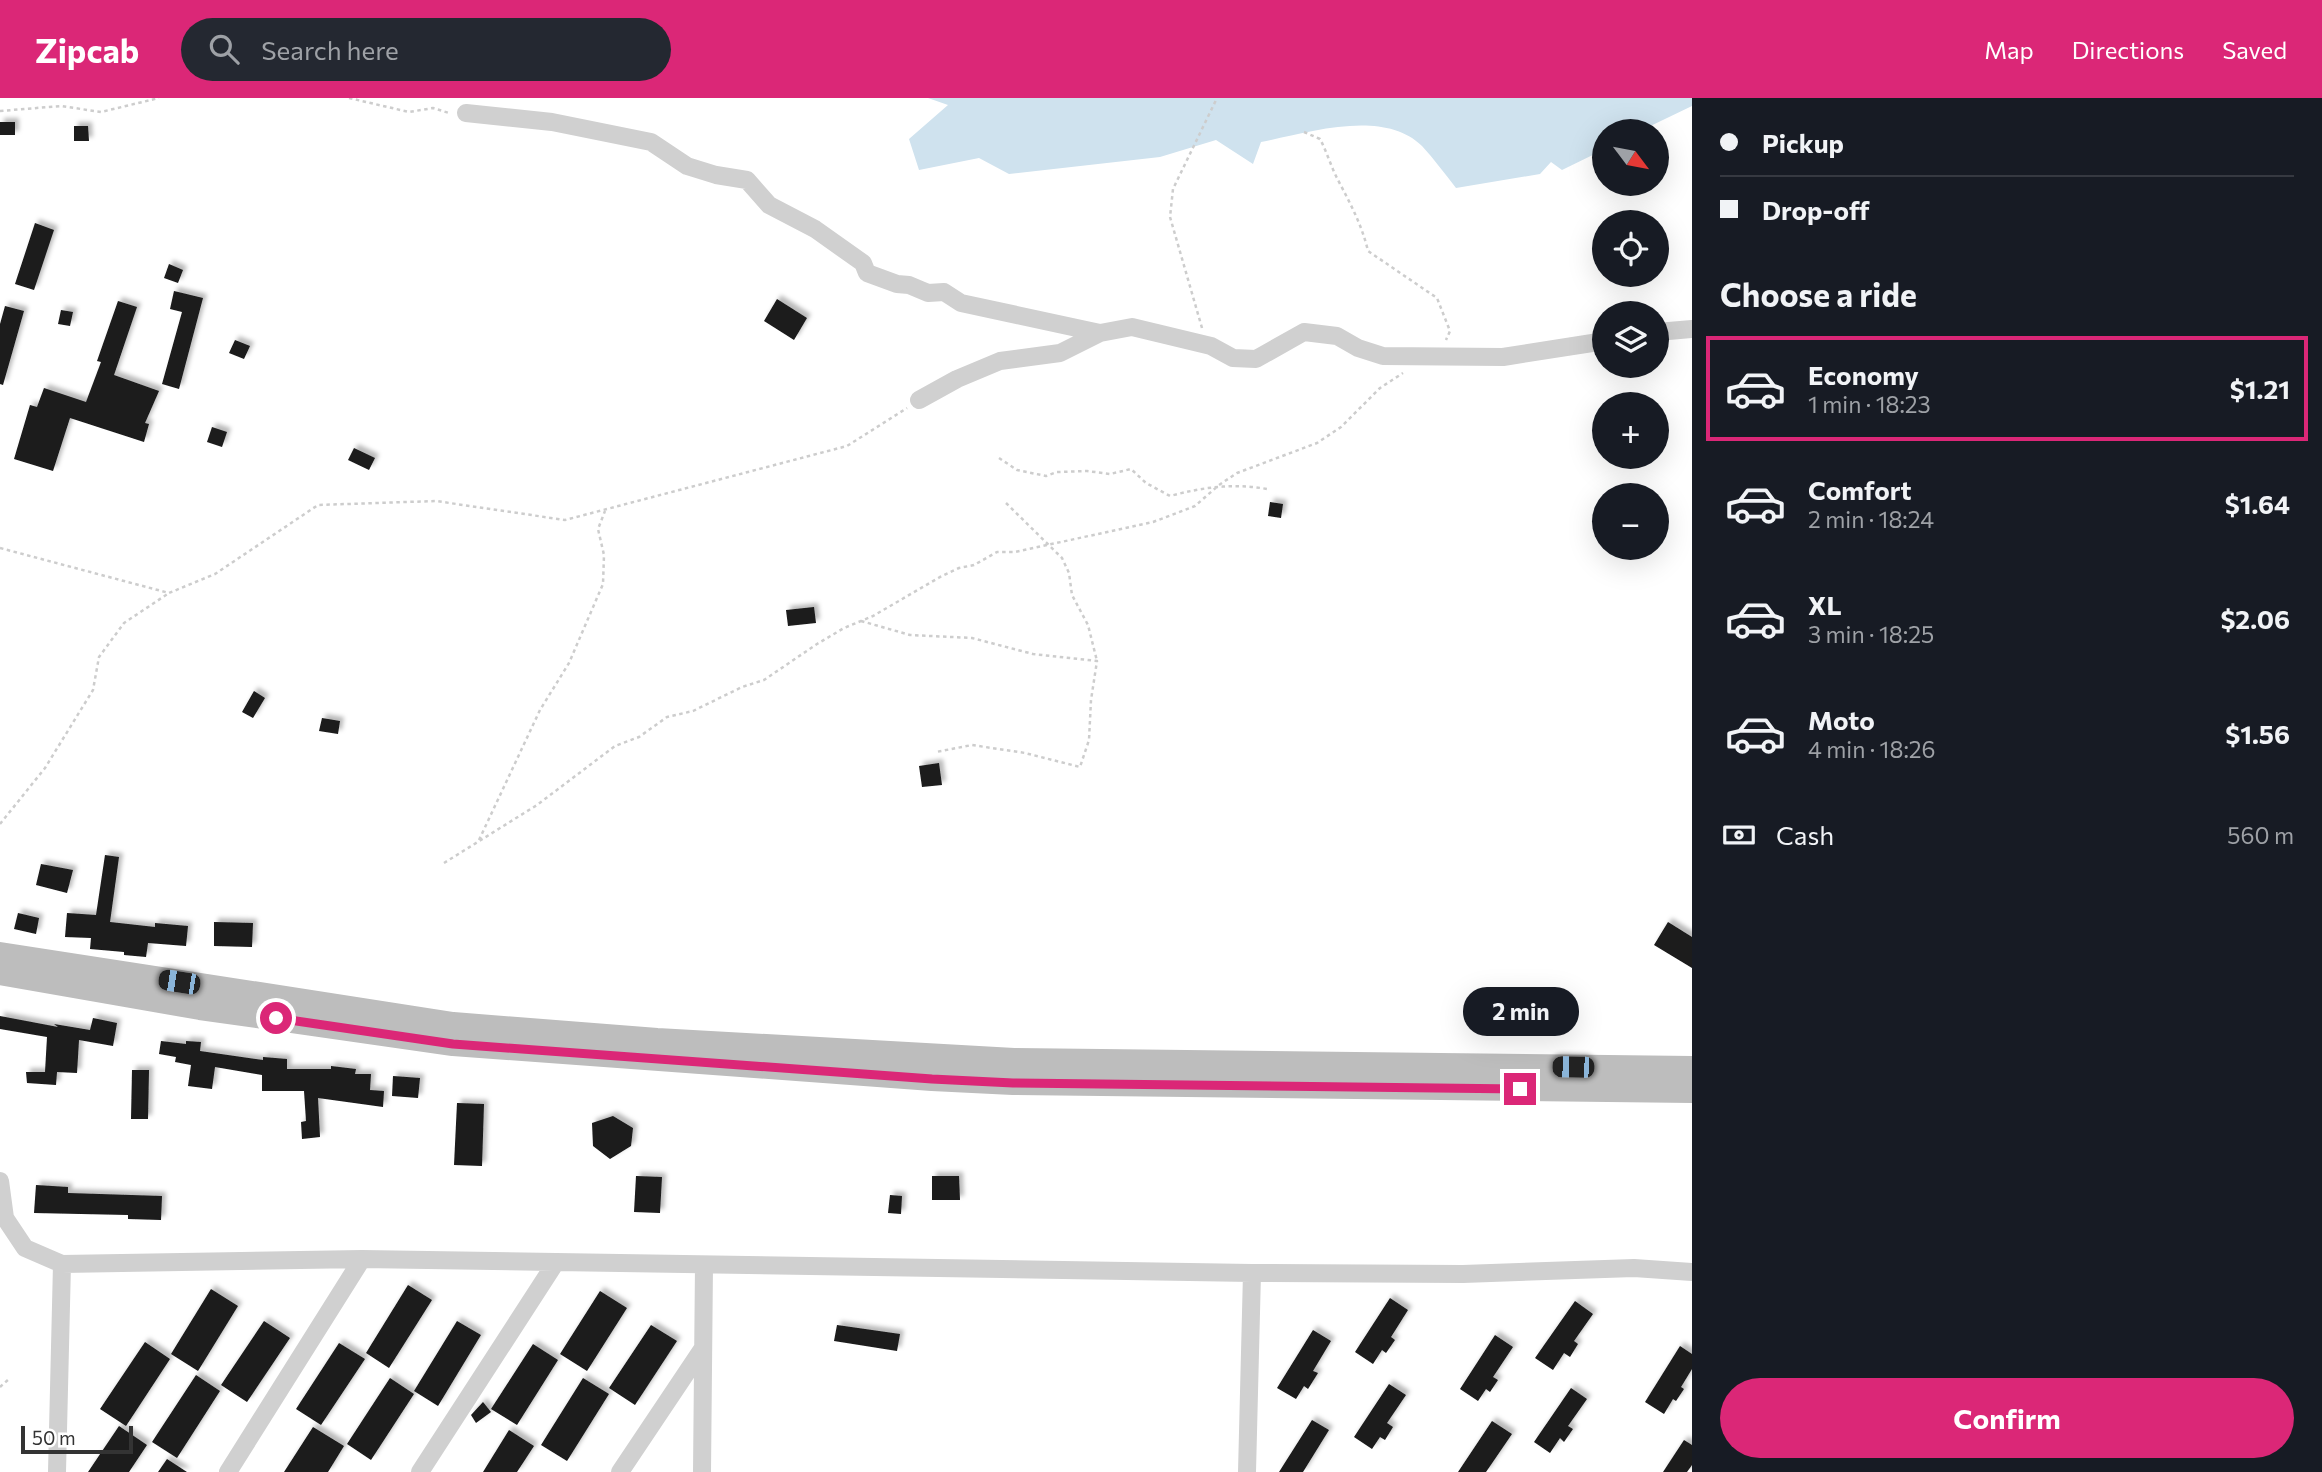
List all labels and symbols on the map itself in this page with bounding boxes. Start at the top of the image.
north arrow [1592,119,1670,196]
car [157,968,202,996]
callout: 2 min [1462,988,1578,1037]
route start [260,1002,292,1034]
car [1552,1056,1595,1078]
route end [1504,1073,1536,1105]
scale bar [21,1423,133,1455]

